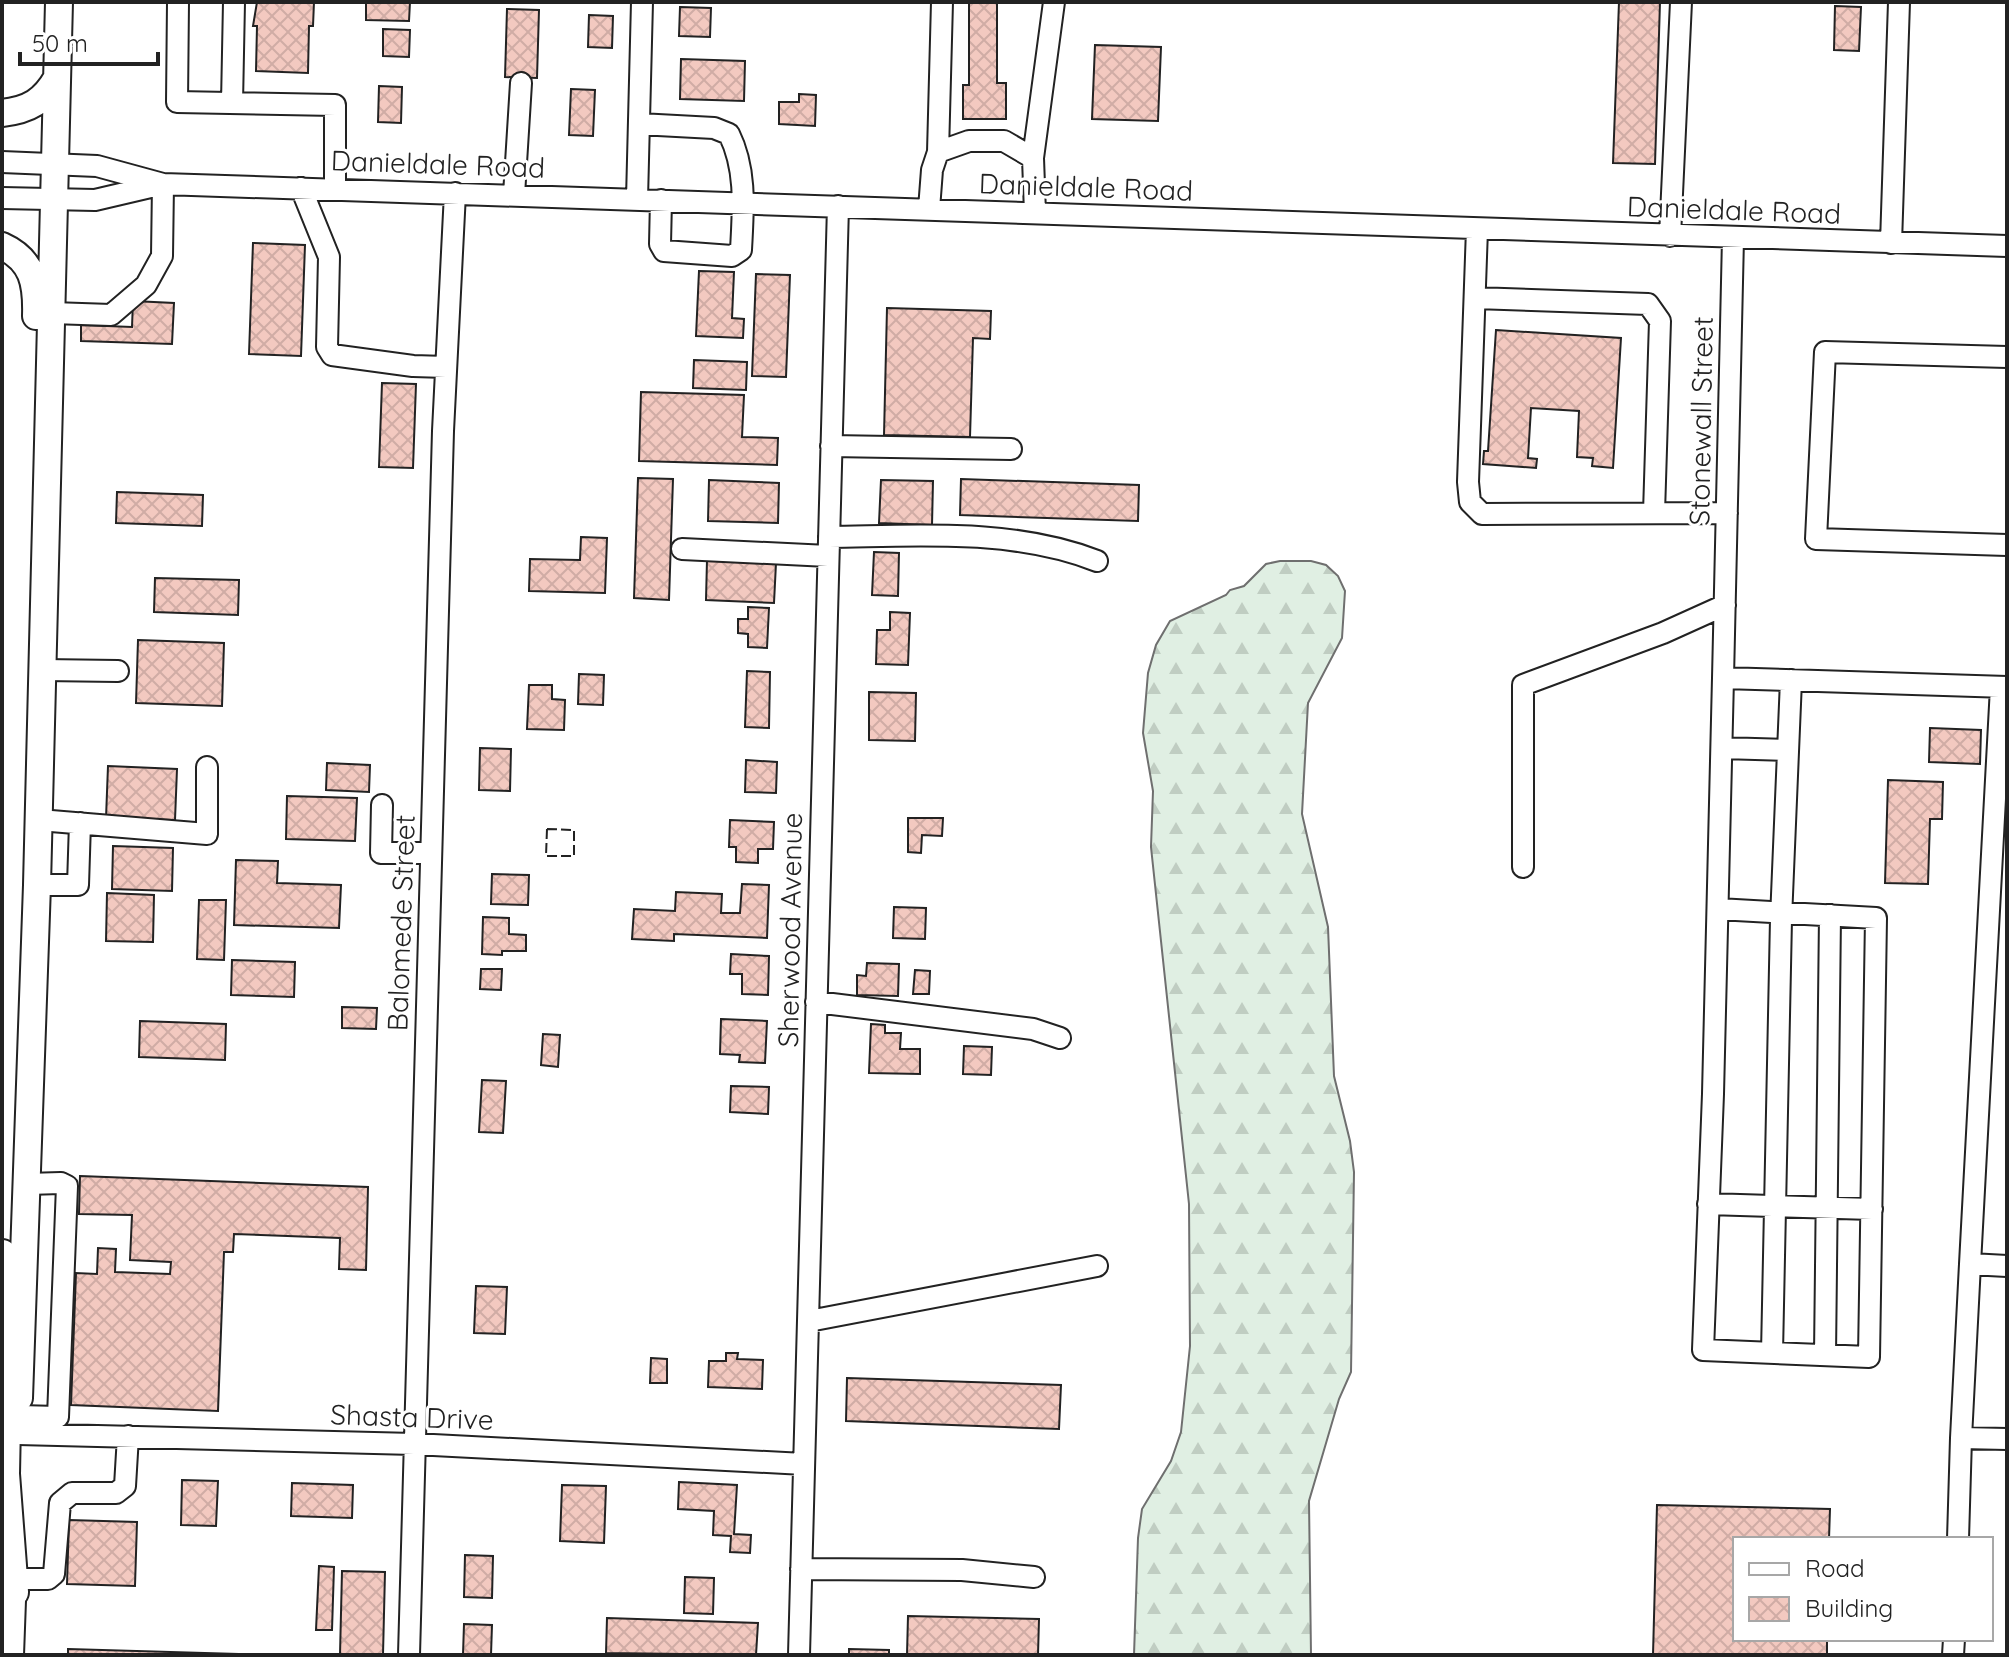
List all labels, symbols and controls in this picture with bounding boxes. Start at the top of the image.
scale bar [20,16,158,66]
text: 50 m [32,28,88,58]
street label: Danieldale Road [330,142,546,185]
street label: Danieldale Road [978,165,1194,208]
street label: Danieldale Road [1626,188,1842,231]
street label: Stonewall Street [1681,316,1720,526]
street label: Sherwood Avenue [770,812,809,1048]
street label: Balomede Street [379,814,422,1032]
street label: Shasta Drive [330,1396,494,1437]
legend [1733,1537,1993,1641]
text: Road [1805,1553,1865,1583]
text: Building [1805,1593,1893,1623]

